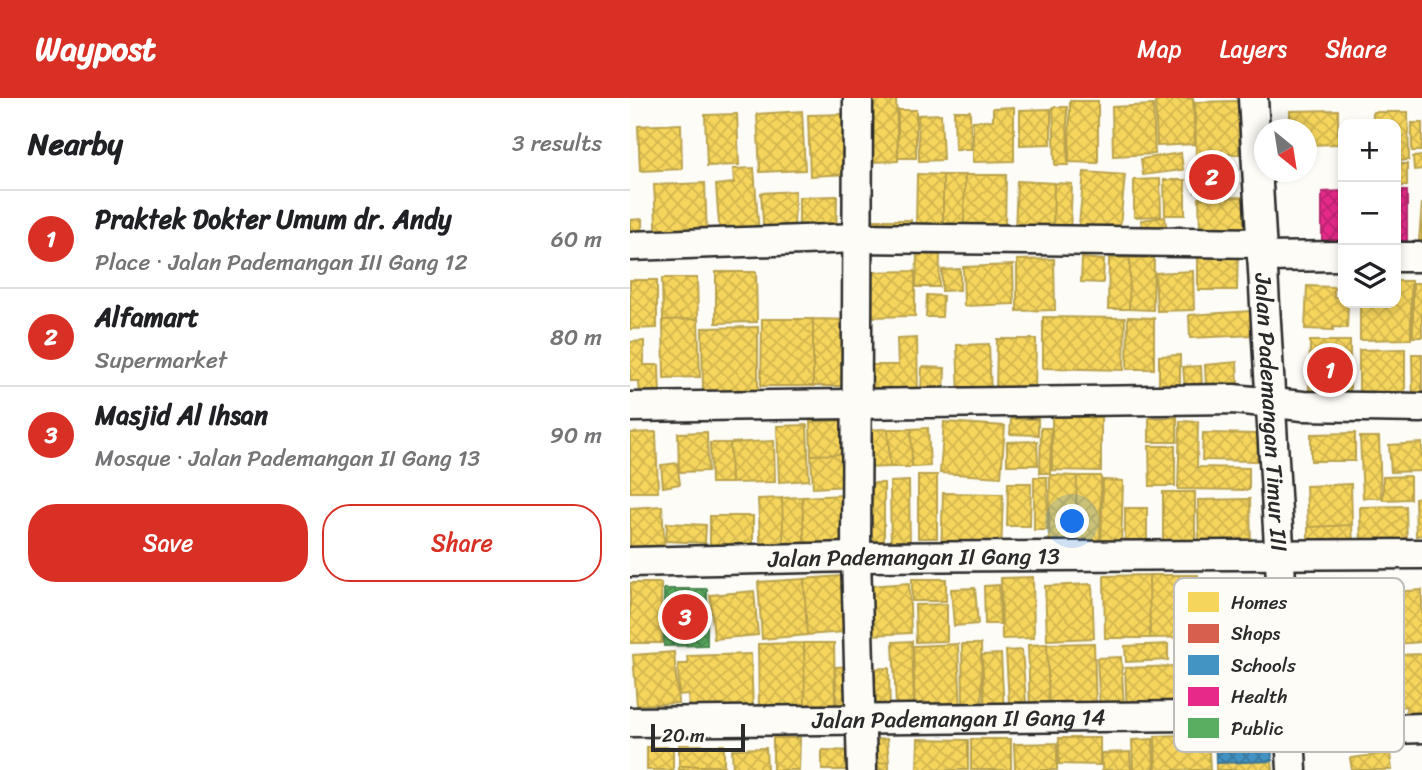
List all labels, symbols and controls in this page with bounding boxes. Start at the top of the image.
text: Waypost [35,20,156,78]
text: Map [1137,28,1182,70]
text: Layers [1220,28,1287,70]
text: Share [1325,28,1387,70]
text: Nearby [28,117,123,171]
north arrow [1254,119,1317,182]
map controls [1338,119,1401,308]
button: + [1338,119,1401,182]
text: 3 results [512,123,602,164]
pin: 2 [1189,151,1235,203]
button: − [1338,182,1401,245]
text: Praktek Dokter Umum dr. Andy [95,196,451,242]
text: 1 [46,219,56,260]
text: 60 m [551,219,602,260]
text: Place · Jalan Pademangan III Gang 12 [95,242,468,283]
button: layers [1338,245,1401,308]
street label: Jalan Pademangan Timur III [1242,271,1299,553]
text: Alfamart [95,294,199,340]
text: 2 [44,317,58,358]
text: 80 m [550,317,602,358]
text: Supermarket [95,340,227,381]
pin: 1 [1307,344,1353,396]
text: Masjid Al Ihsan [95,392,268,438]
text: 3 [45,415,57,456]
text: 90 m [550,415,602,456]
text: Mosque · Jalan Pademangan II Gang 13 [95,438,480,479]
button: Save [28,504,308,582]
button: Share [322,504,602,582]
your location [1055,504,1089,538]
street label: Jalan Pademangan II Gang 13 [767,536,1060,580]
legend [1174,578,1404,752]
text: Homes [1231,586,1287,619]
pin: 3 [662,591,708,643]
text: Shops [1231,617,1281,650]
text: Schools [1231,649,1296,682]
text: Health [1231,680,1287,713]
street label: Jalan Pademangan II Gang 14 [811,697,1106,741]
text: Public [1231,712,1284,745]
text: 20 m [662,719,705,752]
scale bar [651,721,746,753]

